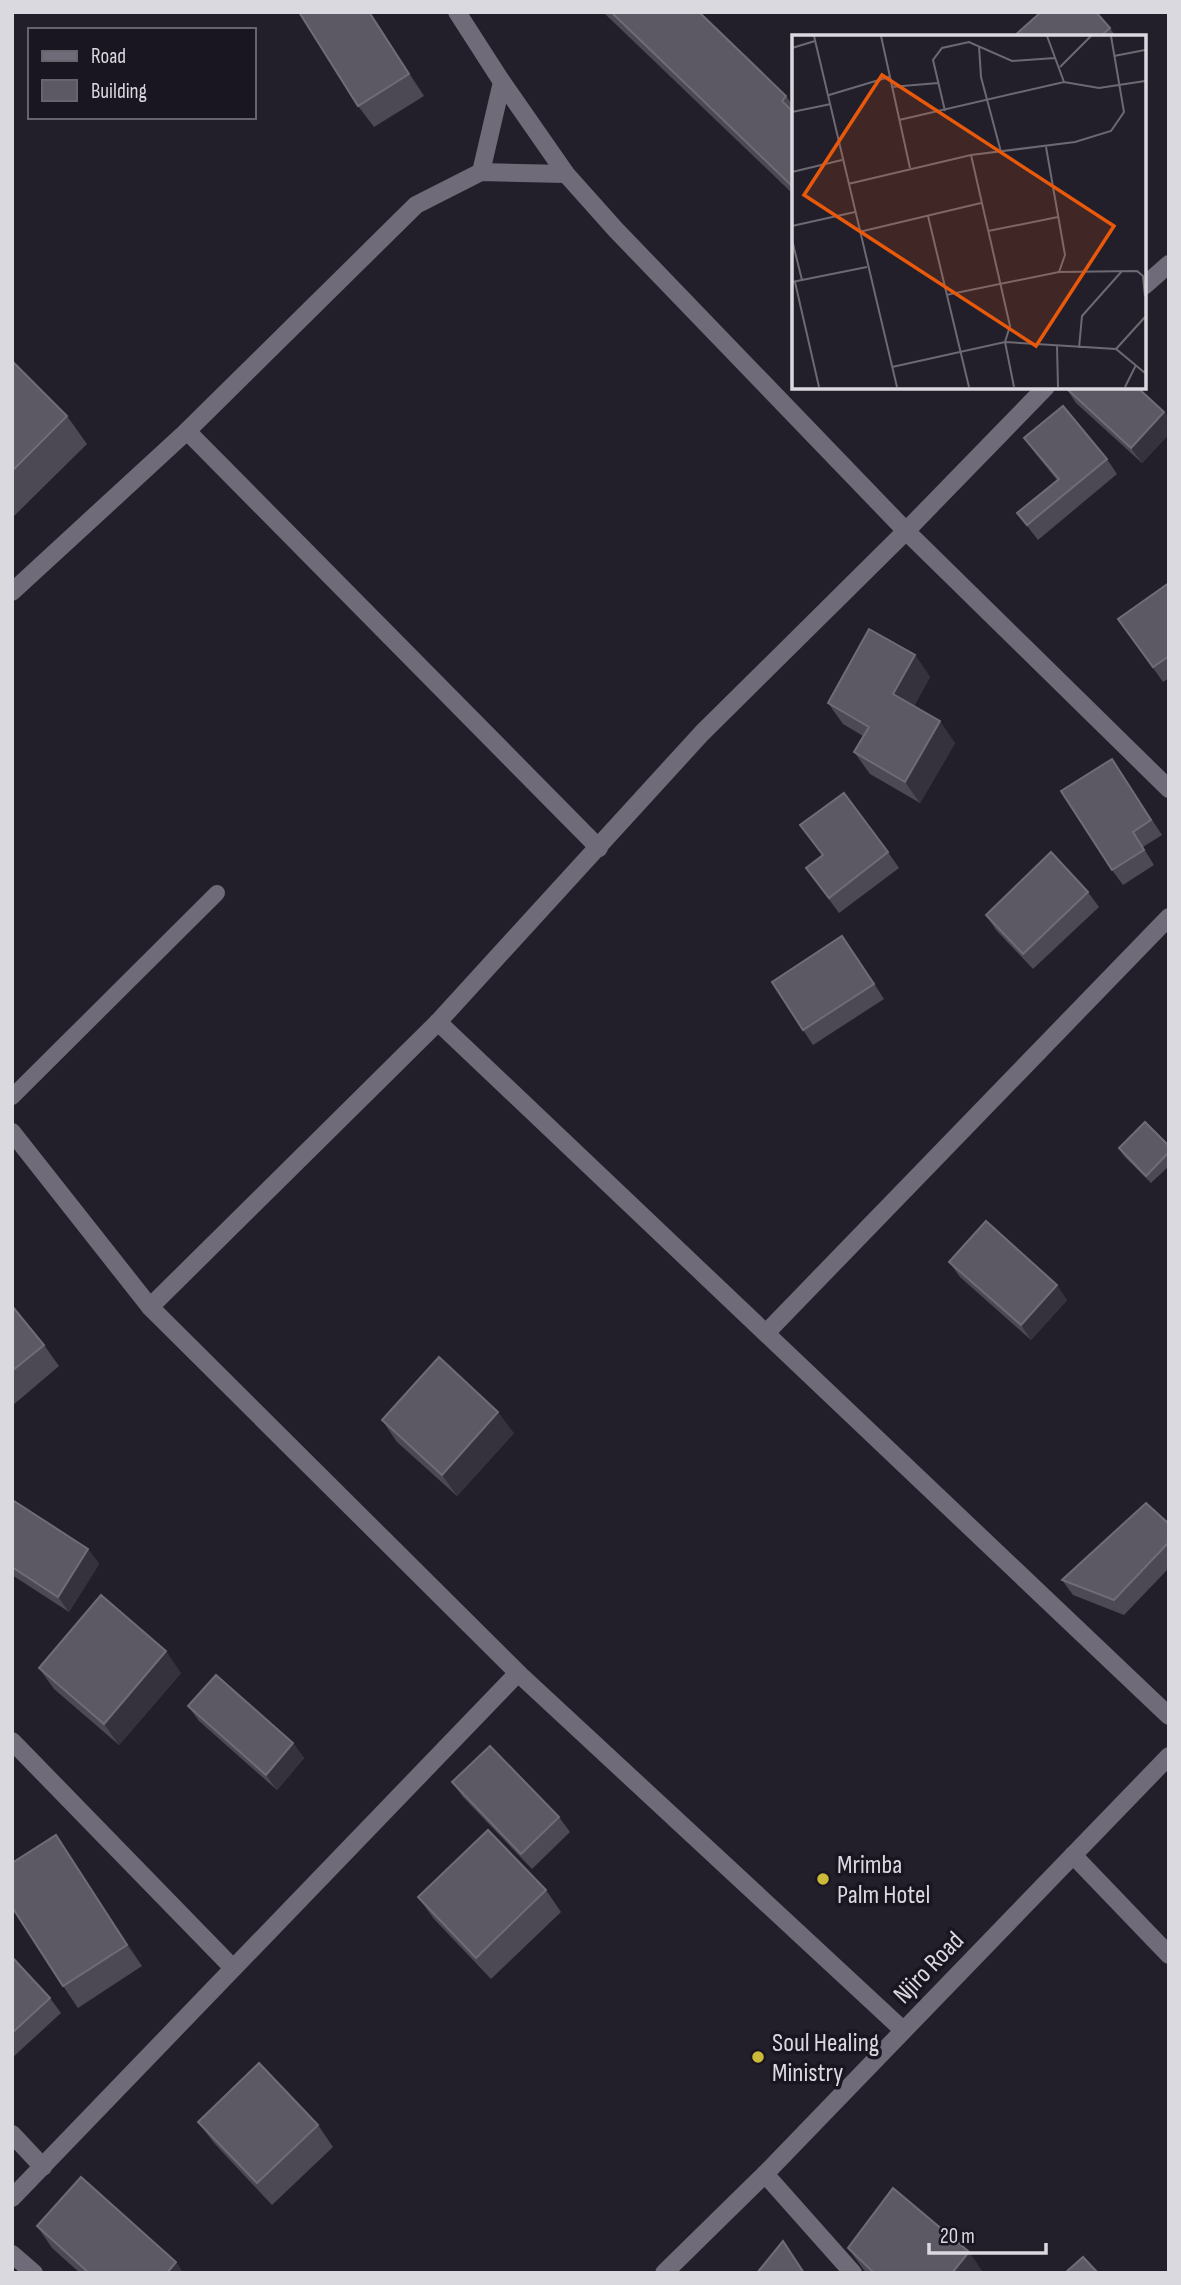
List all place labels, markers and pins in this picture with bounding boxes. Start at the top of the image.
place label: Mrimba Palm Hotel [837,1850,930,1911]
marker: Mrimba Palm Hotel [815,1871,831,1887]
place label: Soul Healing Ministry [772,2028,879,2089]
marker: Soul Healing Ministry [750,2049,766,2065]

